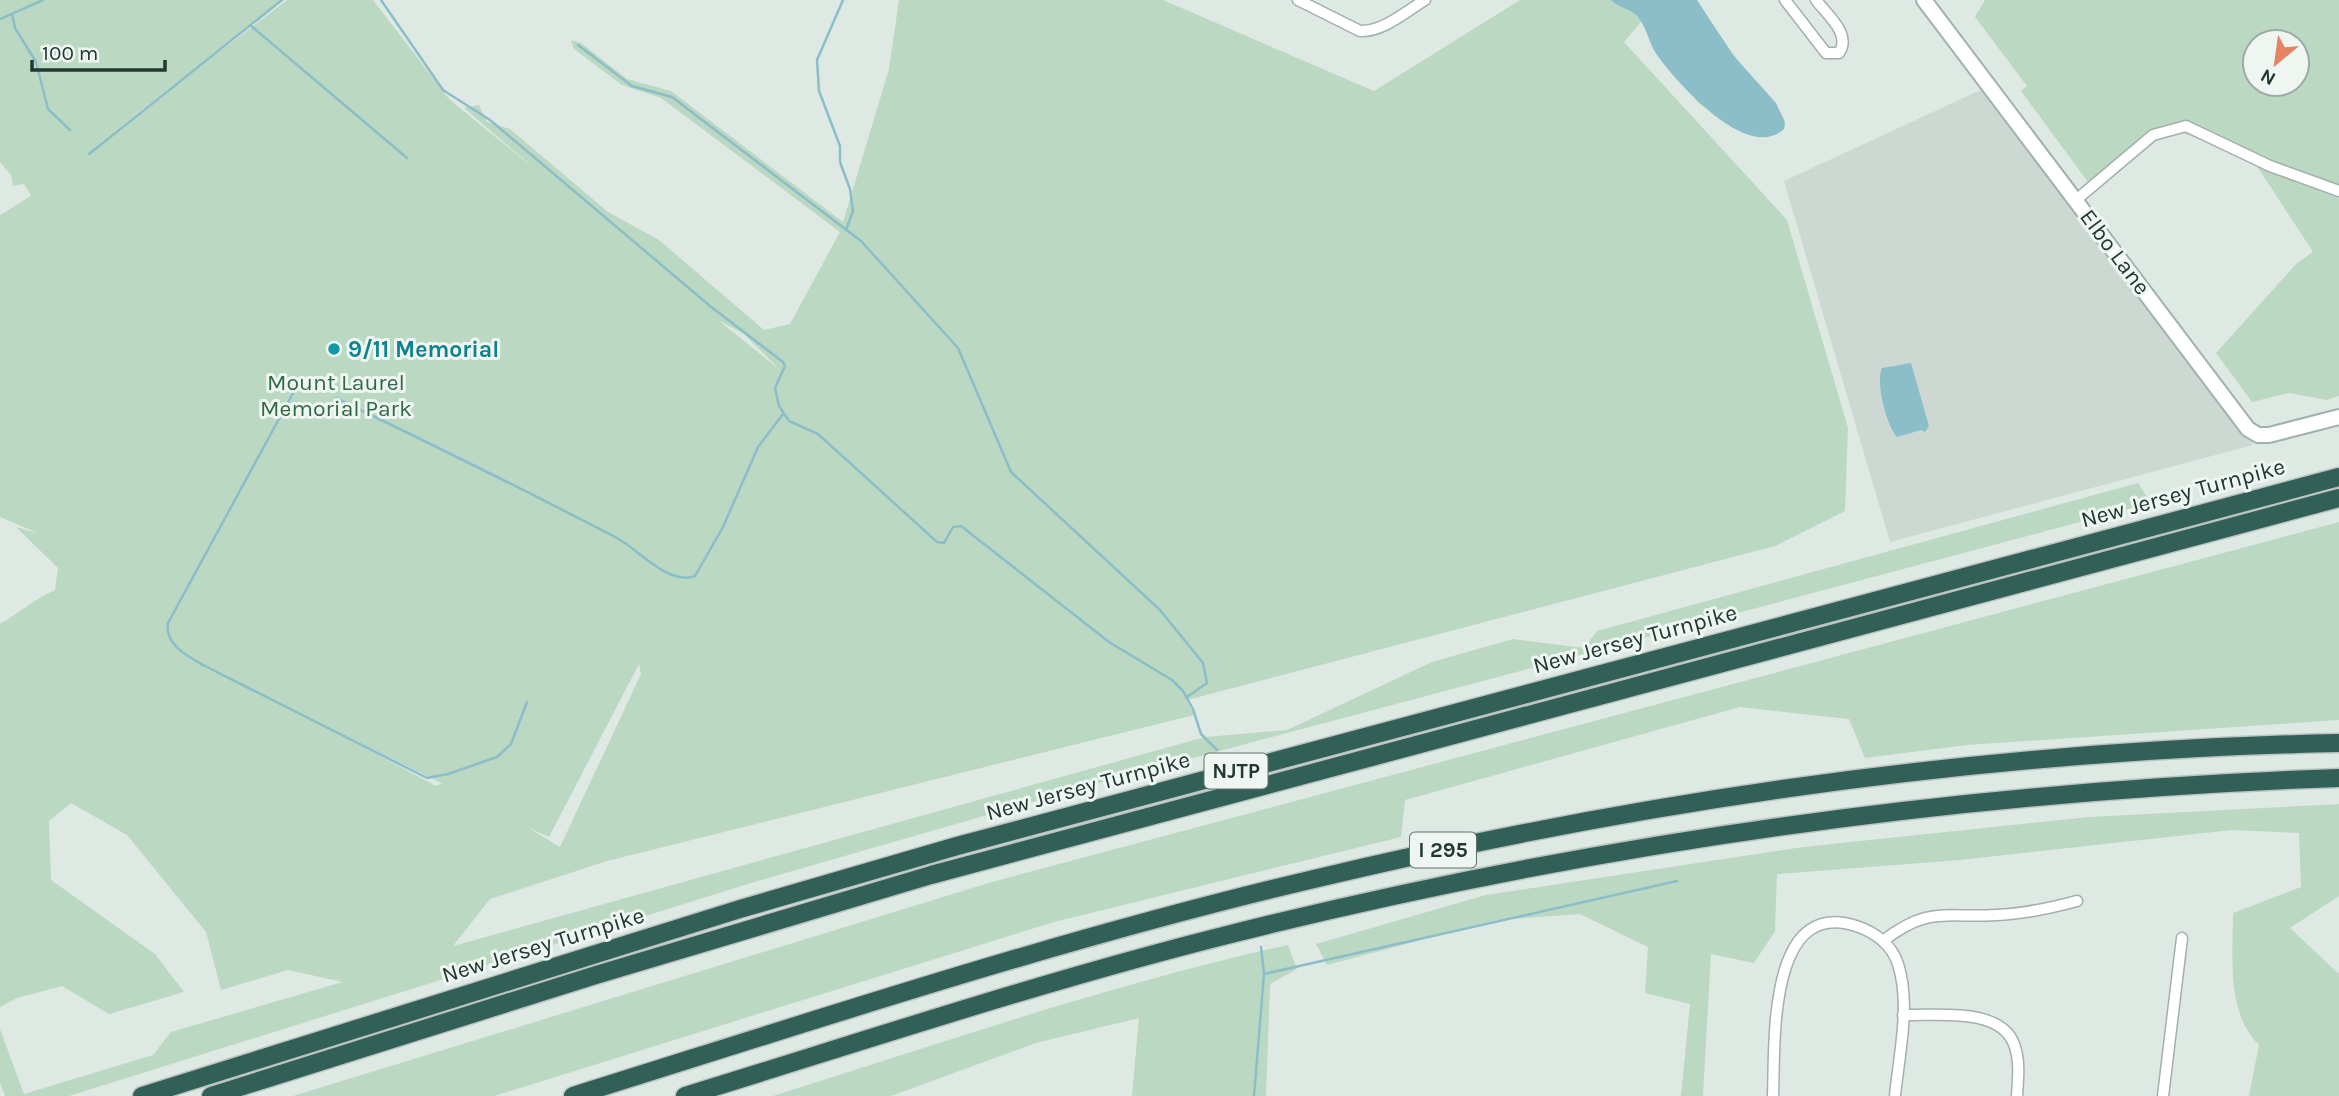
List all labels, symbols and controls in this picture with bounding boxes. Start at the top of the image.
scale bar [32,28,164,72]
north arrow [2241,28,2311,98]
text: 100 m [42,41,99,65]
text: N [2257,64,2280,90]
street label: Elbo Lane [2074,204,2156,300]
place label: 9/11 Memorial [348,336,499,363]
marker: 9/11 Memorial [326,341,342,357]
park label: Mount Laurel Memorial Park [260,369,412,422]
street label: New Jersey Turnpike [2078,453,2288,533]
street label: New Jersey Turnpike [1530,599,1740,679]
street label: New Jersey Turnpike [983,746,1193,826]
road number: NJTP [1204,754,1268,788]
road number: I 295 [1410,832,1476,868]
street label: New Jersey Turnpike [439,901,647,989]

